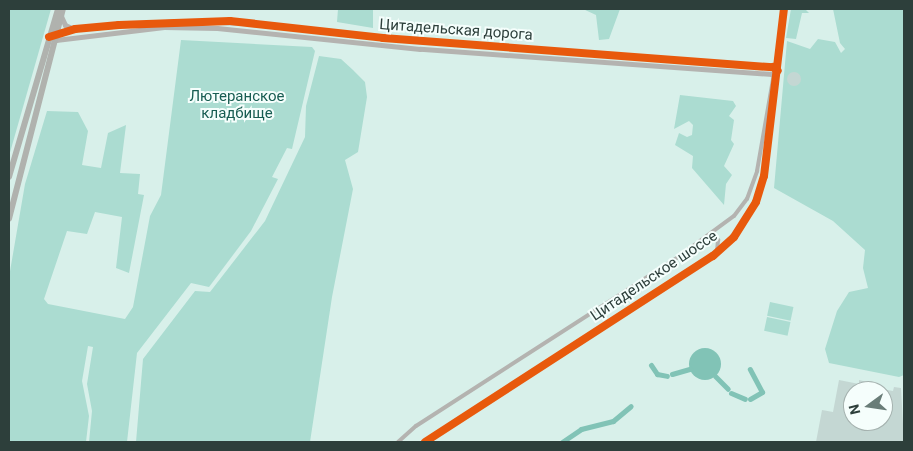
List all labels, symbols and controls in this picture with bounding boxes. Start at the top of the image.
street label: Цитадельская дорога [379,16,533,44]
park label: Лютеранское кладбище [190,87,284,122]
street label: Цитадельское шоссе [587,227,721,325]
north arrow [843,381,893,431]
text: N [845,403,863,416]

